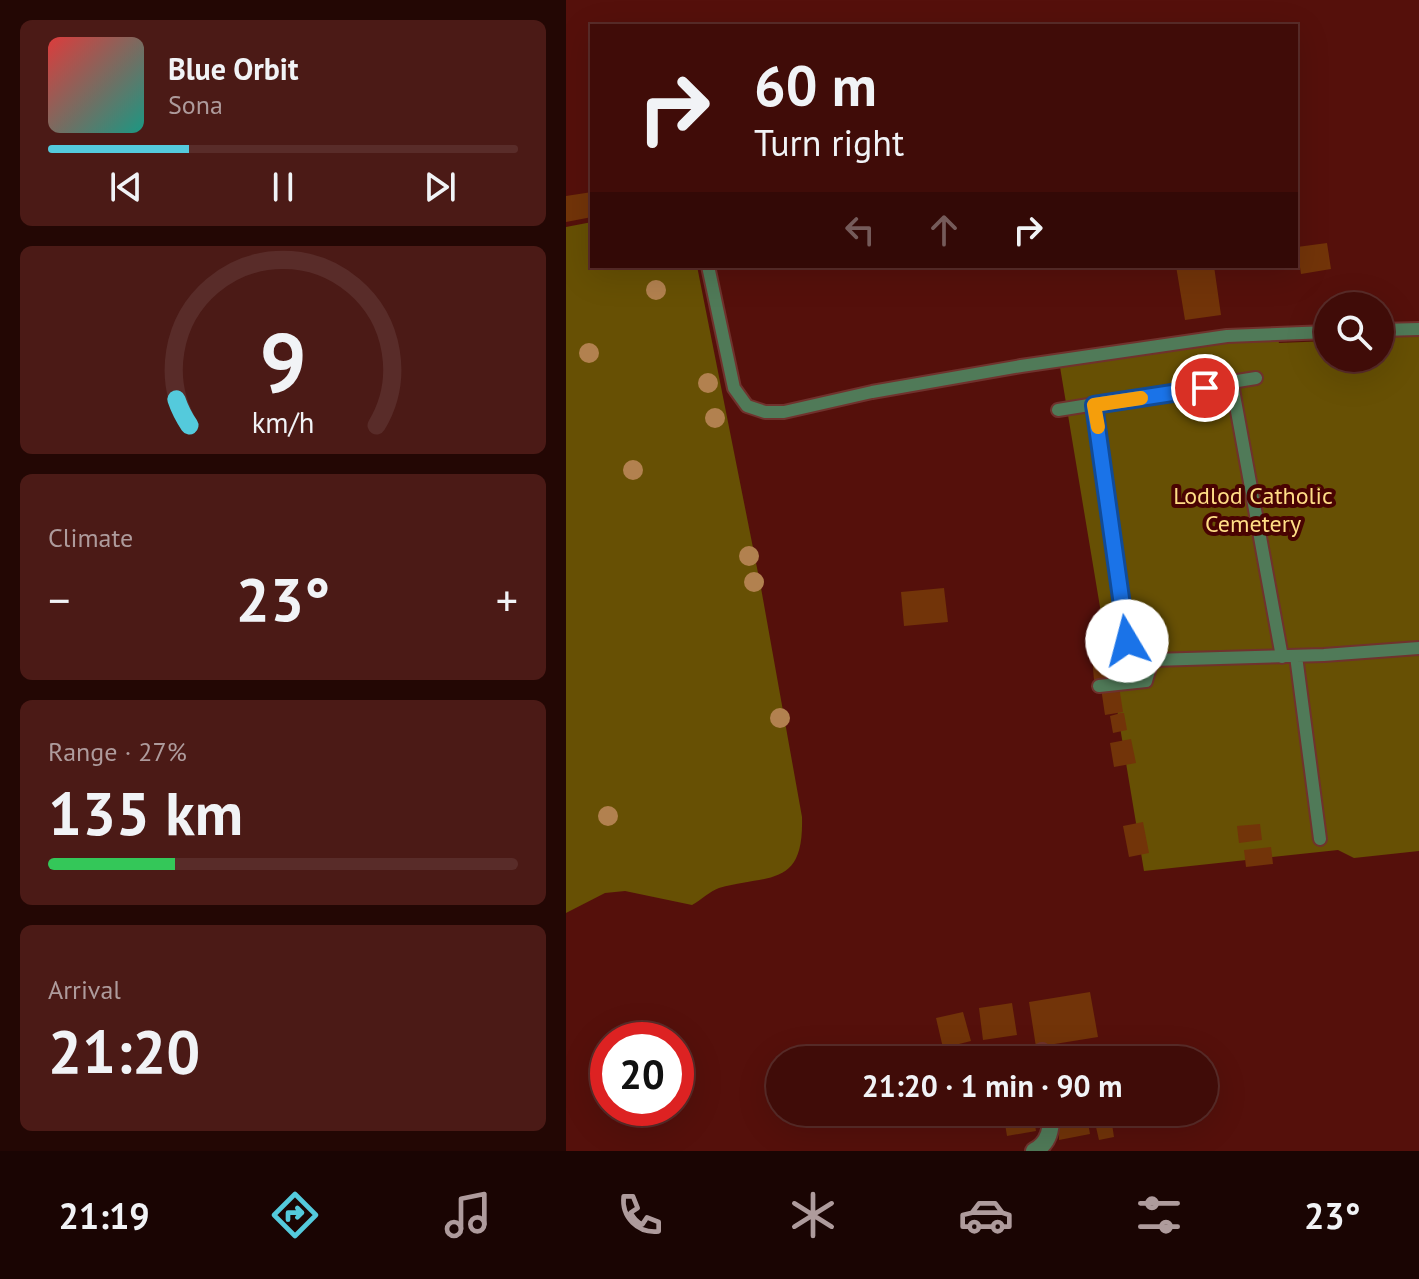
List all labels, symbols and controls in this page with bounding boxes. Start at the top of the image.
text: Blue Orbit [168,49,298,88]
text: 60 m [754,49,877,121]
icon: right [622,56,726,160]
text: Sona [168,88,223,121]
text: Turn right [754,119,904,166]
icon: previous [104,165,148,209]
icon: pause [261,165,305,209]
icon: next [418,165,462,209]
icon: left [838,208,882,252]
icon: ahead [922,208,966,252]
icon: right [1006,208,1050,252]
map controls [1314,292,1394,372]
button: search [1314,292,1394,372]
text: 9 [259,306,307,414]
pin [1171,354,1239,422]
icon: arrive [1183,366,1227,410]
text: km/h [252,404,314,441]
park label: Lodlod Catholic Cemetery [1173,480,1333,539]
text: Climate [48,521,133,554]
text: 23° [236,560,330,638]
text: − [48,571,70,628]
text: + [496,571,518,628]
position arrow [1085,599,1169,683]
text: Range · 27% [48,735,187,768]
text: 135 km [48,774,243,852]
text: Arrival [48,973,121,1006]
text: 21:20 [48,1012,200,1090]
speed limit sign: 20 [590,1022,694,1126]
text: 21:20 · 1 min · 90 m [862,1066,1122,1105]
icon: directions [267,1187,323,1243]
icon: music [440,1187,496,1243]
icon: phone [612,1187,668,1243]
icon: climate [785,1187,841,1243]
icon: car [958,1187,1014,1243]
icon: filters [1131,1187,1187,1243]
text: 21:19 [58,1192,150,1239]
text: 23° [1304,1192,1360,1239]

